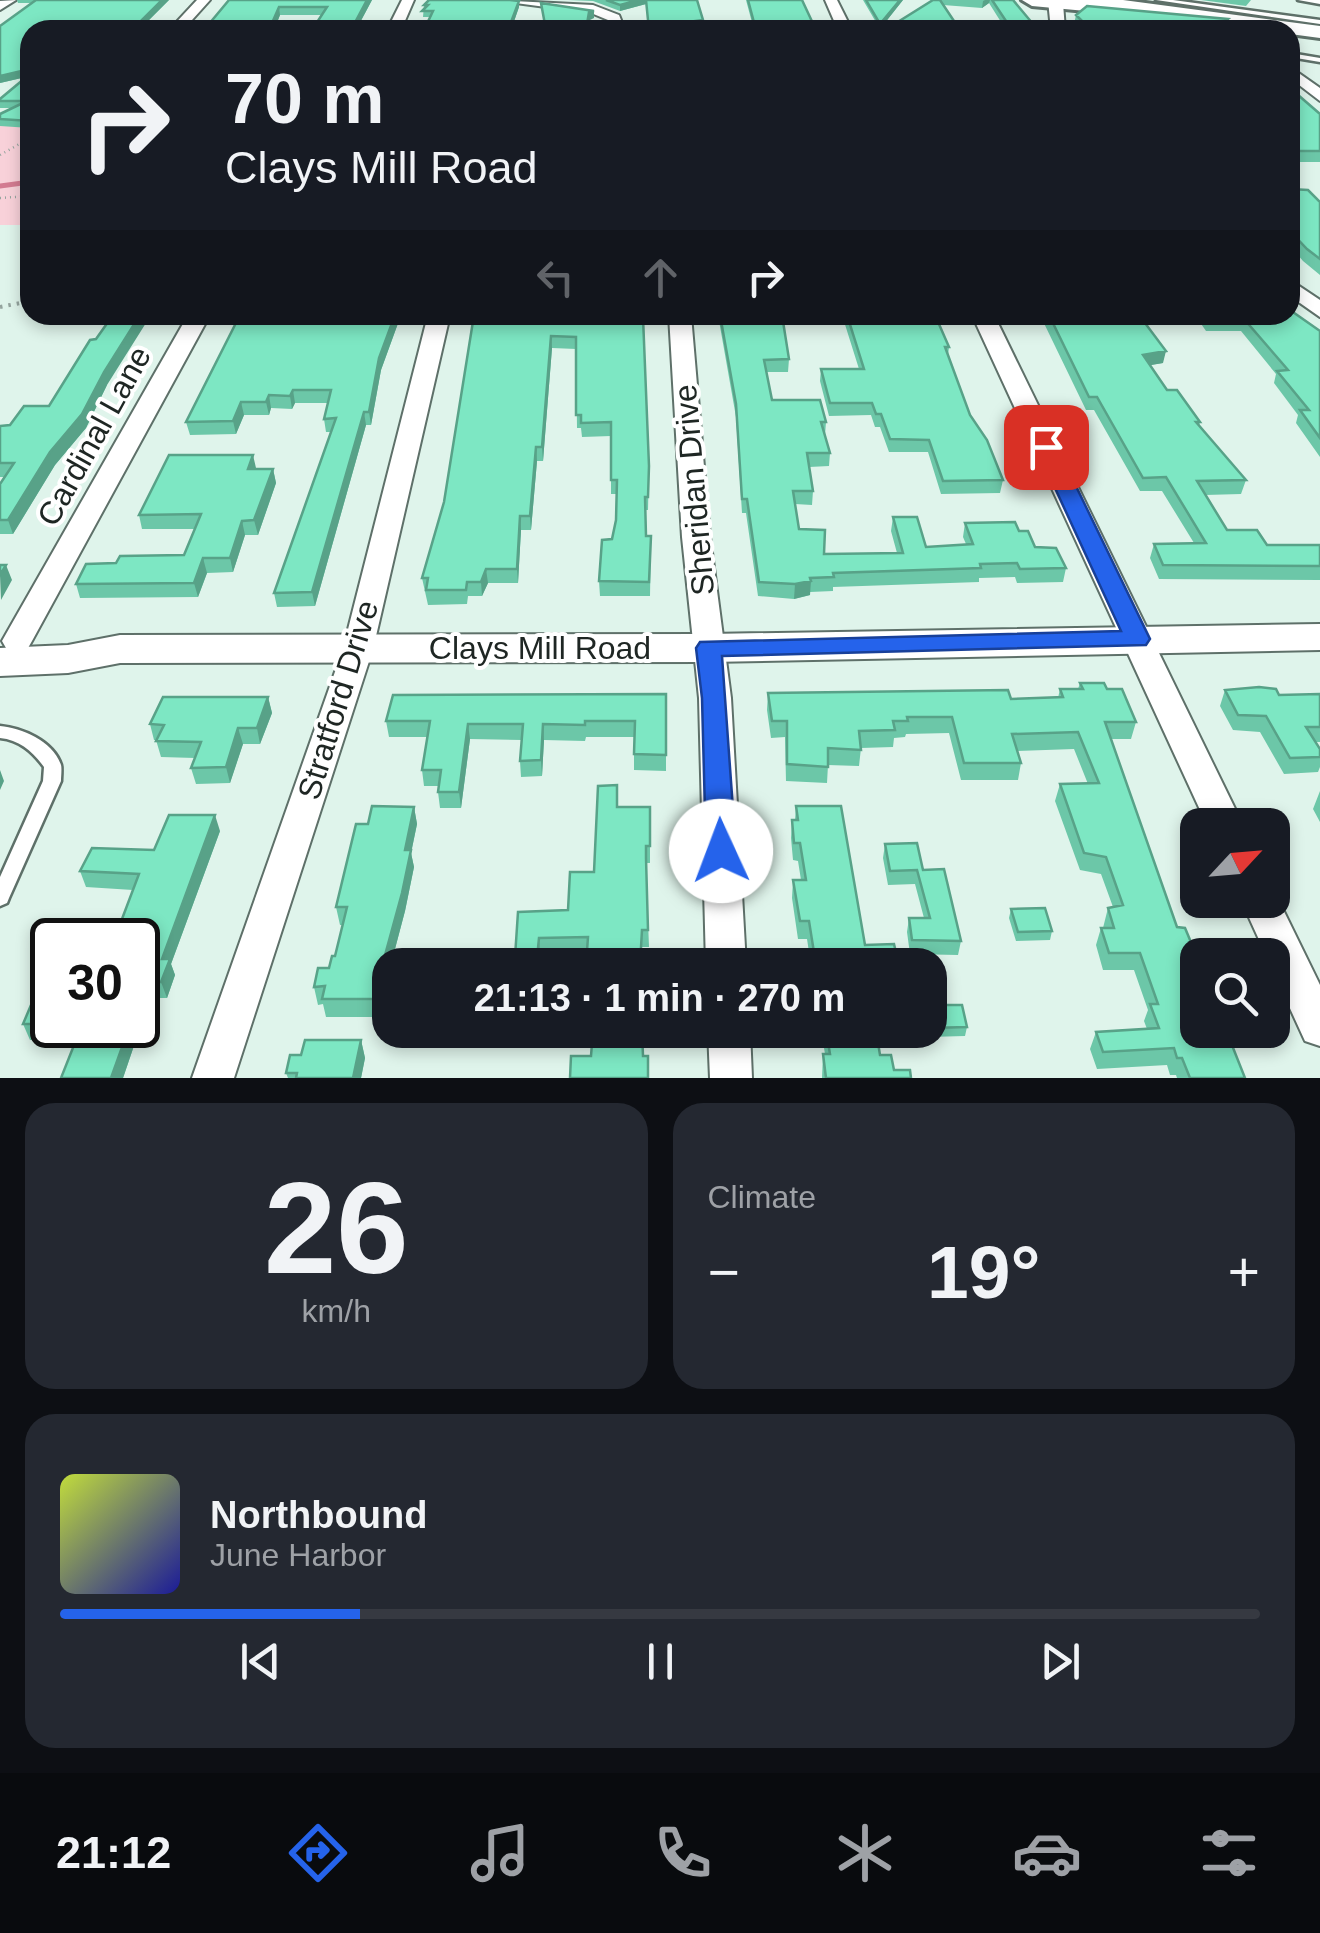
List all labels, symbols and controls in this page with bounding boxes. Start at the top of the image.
icon: right [60,60,190,190]
text: 70 m [225,60,385,138]
text: Clays Mill Road [225,142,538,193]
icon: left [528,250,583,305]
icon: ahead [633,250,688,305]
icon: right [738,250,793,305]
street label: Cardinal Lane [30,340,158,532]
street label: Sheridan Drive [667,383,721,597]
pin [1004,405,1089,490]
icon: arrive [1019,420,1074,475]
street label: Stratford Drive [291,596,385,804]
street label: Clays Mill Road [429,630,651,666]
position arrow [669,799,773,903]
north arrow [1180,808,1290,918]
map controls [1180,808,1290,1048]
speed limit sign: 30 [30,918,160,1048]
button: search [1180,938,1290,1048]
text: 21:13 · 1 min · 270 m [474,977,845,1019]
text: 26 [264,1155,409,1301]
text: Climate [708,1179,816,1215]
text: 19° [927,1230,1040,1314]
text: − [708,1241,740,1303]
text: + [1228,1241,1260,1303]
text: km/h [302,1293,371,1329]
text: Northbound [210,1494,427,1536]
text: June Harbor [210,1537,386,1573]
icon: previous [233,1634,288,1689]
icon: pause [633,1634,688,1689]
icon: next [1033,1634,1088,1689]
icon: directions [283,1818,353,1888]
icon: music [465,1818,535,1888]
icon: phone [648,1818,718,1888]
icon: climate [830,1818,900,1888]
icon: car [1012,1818,1082,1888]
icon: filters [1194,1818,1264,1888]
text: 21:12 [56,1827,171,1878]

